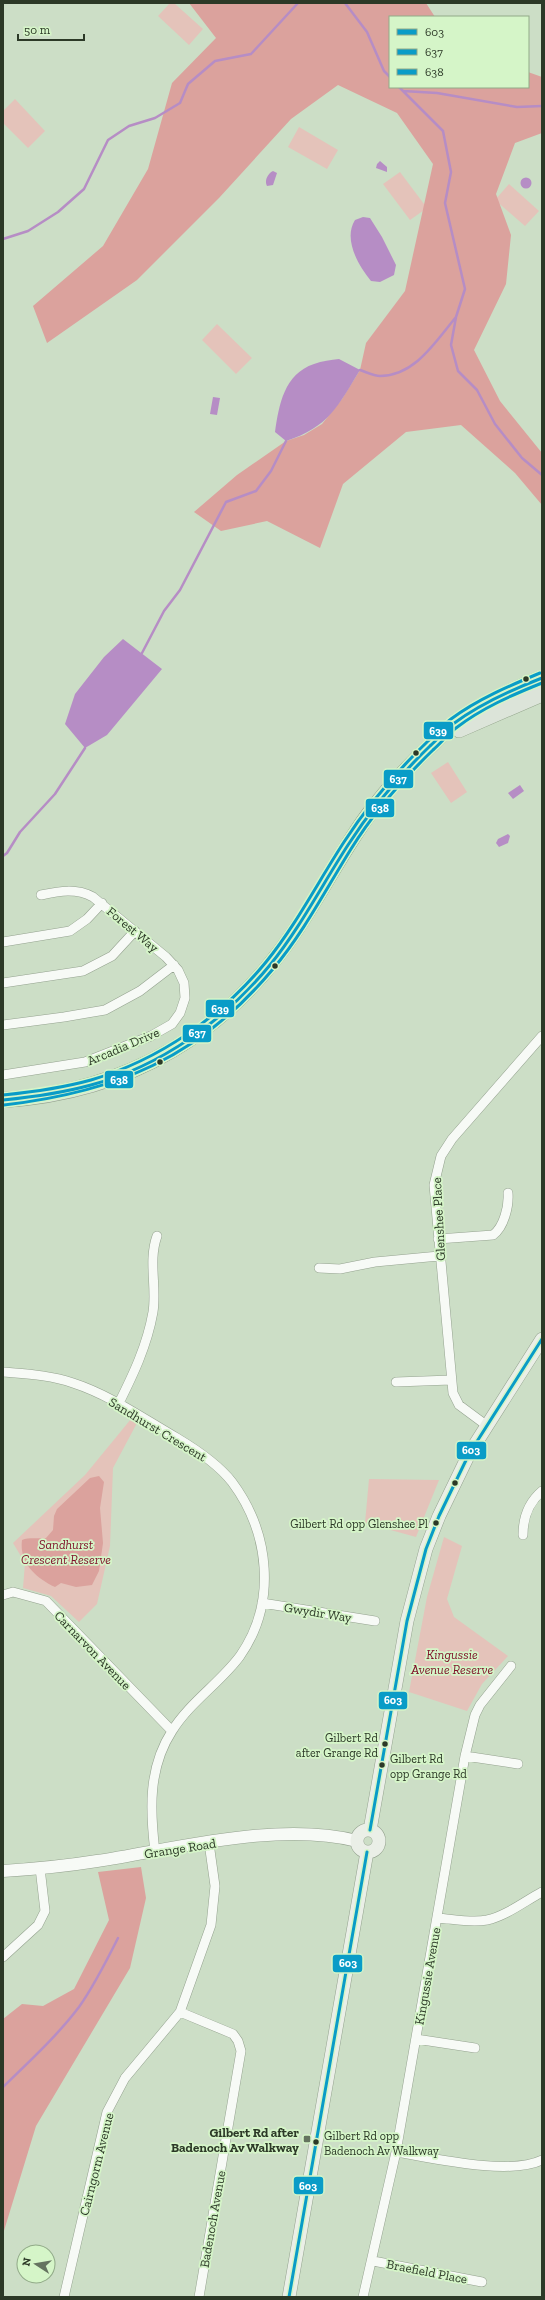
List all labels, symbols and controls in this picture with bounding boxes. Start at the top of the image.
scale bar [18,16,84,42]
legend [389,16,529,88]
text: 50 m [24,23,51,37]
text: 603 [425,25,444,39]
text: 637 [425,45,443,59]
text: 638 [425,65,444,79]
unlabelled marker [521,674,531,684]
line badge: 639 [423,721,454,740]
text: 639 [429,725,447,738]
unlabelled marker [411,748,421,758]
line badge: 637 [383,769,414,789]
text: 637 [389,773,407,786]
line badge: 638 [365,798,395,818]
text: 638 [371,802,389,815]
street label: Forest Way [104,904,162,955]
unlabelled marker [270,961,280,971]
line badge: 639 [205,999,235,1018]
text: 639 [211,1003,229,1016]
line badge: 637 [182,1024,212,1043]
street label: Arcadia Drive [85,1025,161,1068]
text: 637 [188,1027,206,1040]
unlabelled marker [155,1057,165,1067]
line badge: 638 [104,1070,134,1089]
text: 638 [110,1074,128,1087]
street label: Glenshee Place [429,1177,448,1261]
street label: Sandhurst Crescent [106,1394,209,1465]
line badge: 603 [456,1441,487,1460]
text: 603 [462,1444,480,1457]
unlabelled marker [450,1478,460,1488]
place label: Gilbert Rd opp Glenshee Pl [290,1517,428,1531]
marker: Gilbert Rd opp Glenshee Pl [431,1518,441,1528]
park label: Sandhurst Crescent Reserve [21,1537,111,1567]
street label: Gwydir Way [283,1600,353,1625]
street label: Carnarvon Avenue [51,1608,134,1693]
park label: Kingussie Avenue Reserve [410,1647,493,1677]
line badge: 603 [378,1691,408,1710]
text: 603 [384,1694,402,1707]
place label: Gilbert Rd after Grange Rd [296,1731,378,1760]
marker: Gilbert Rd after Grange Rd [380,1739,390,1749]
place label: Gilbert Rd opp Grange Rd [390,1752,467,1781]
marker: Gilbert Rd opp Grange Rd [377,1760,387,1770]
street label: Grange Road [143,1835,217,1862]
street label: Kingussie Avenue [412,1926,443,2026]
line badge: 603 [332,1954,363,1973]
text: 603 [339,1957,357,1970]
street label: Cairngorm Avenue [76,2111,117,2217]
place label: Gilbert Rd after Badenoch Av Walkway [171,2125,299,2155]
place label: Gilbert Rd opp Badenoch Av Walkway [324,2129,440,2158]
marker: Gilbert Rd after Badenoch Av Walkway [302,2134,312,2144]
marker: Gilbert Rd opp Badenoch Av Walkway [311,2137,321,2147]
street label: Badenoch Avenue [197,2169,228,2269]
line badge: 603 [293,2176,324,2195]
text: 603 [299,2180,317,2193]
north arrow [16,2244,56,2284]
text: N [19,2256,34,2267]
street label: Braefield Place [385,2256,469,2287]

